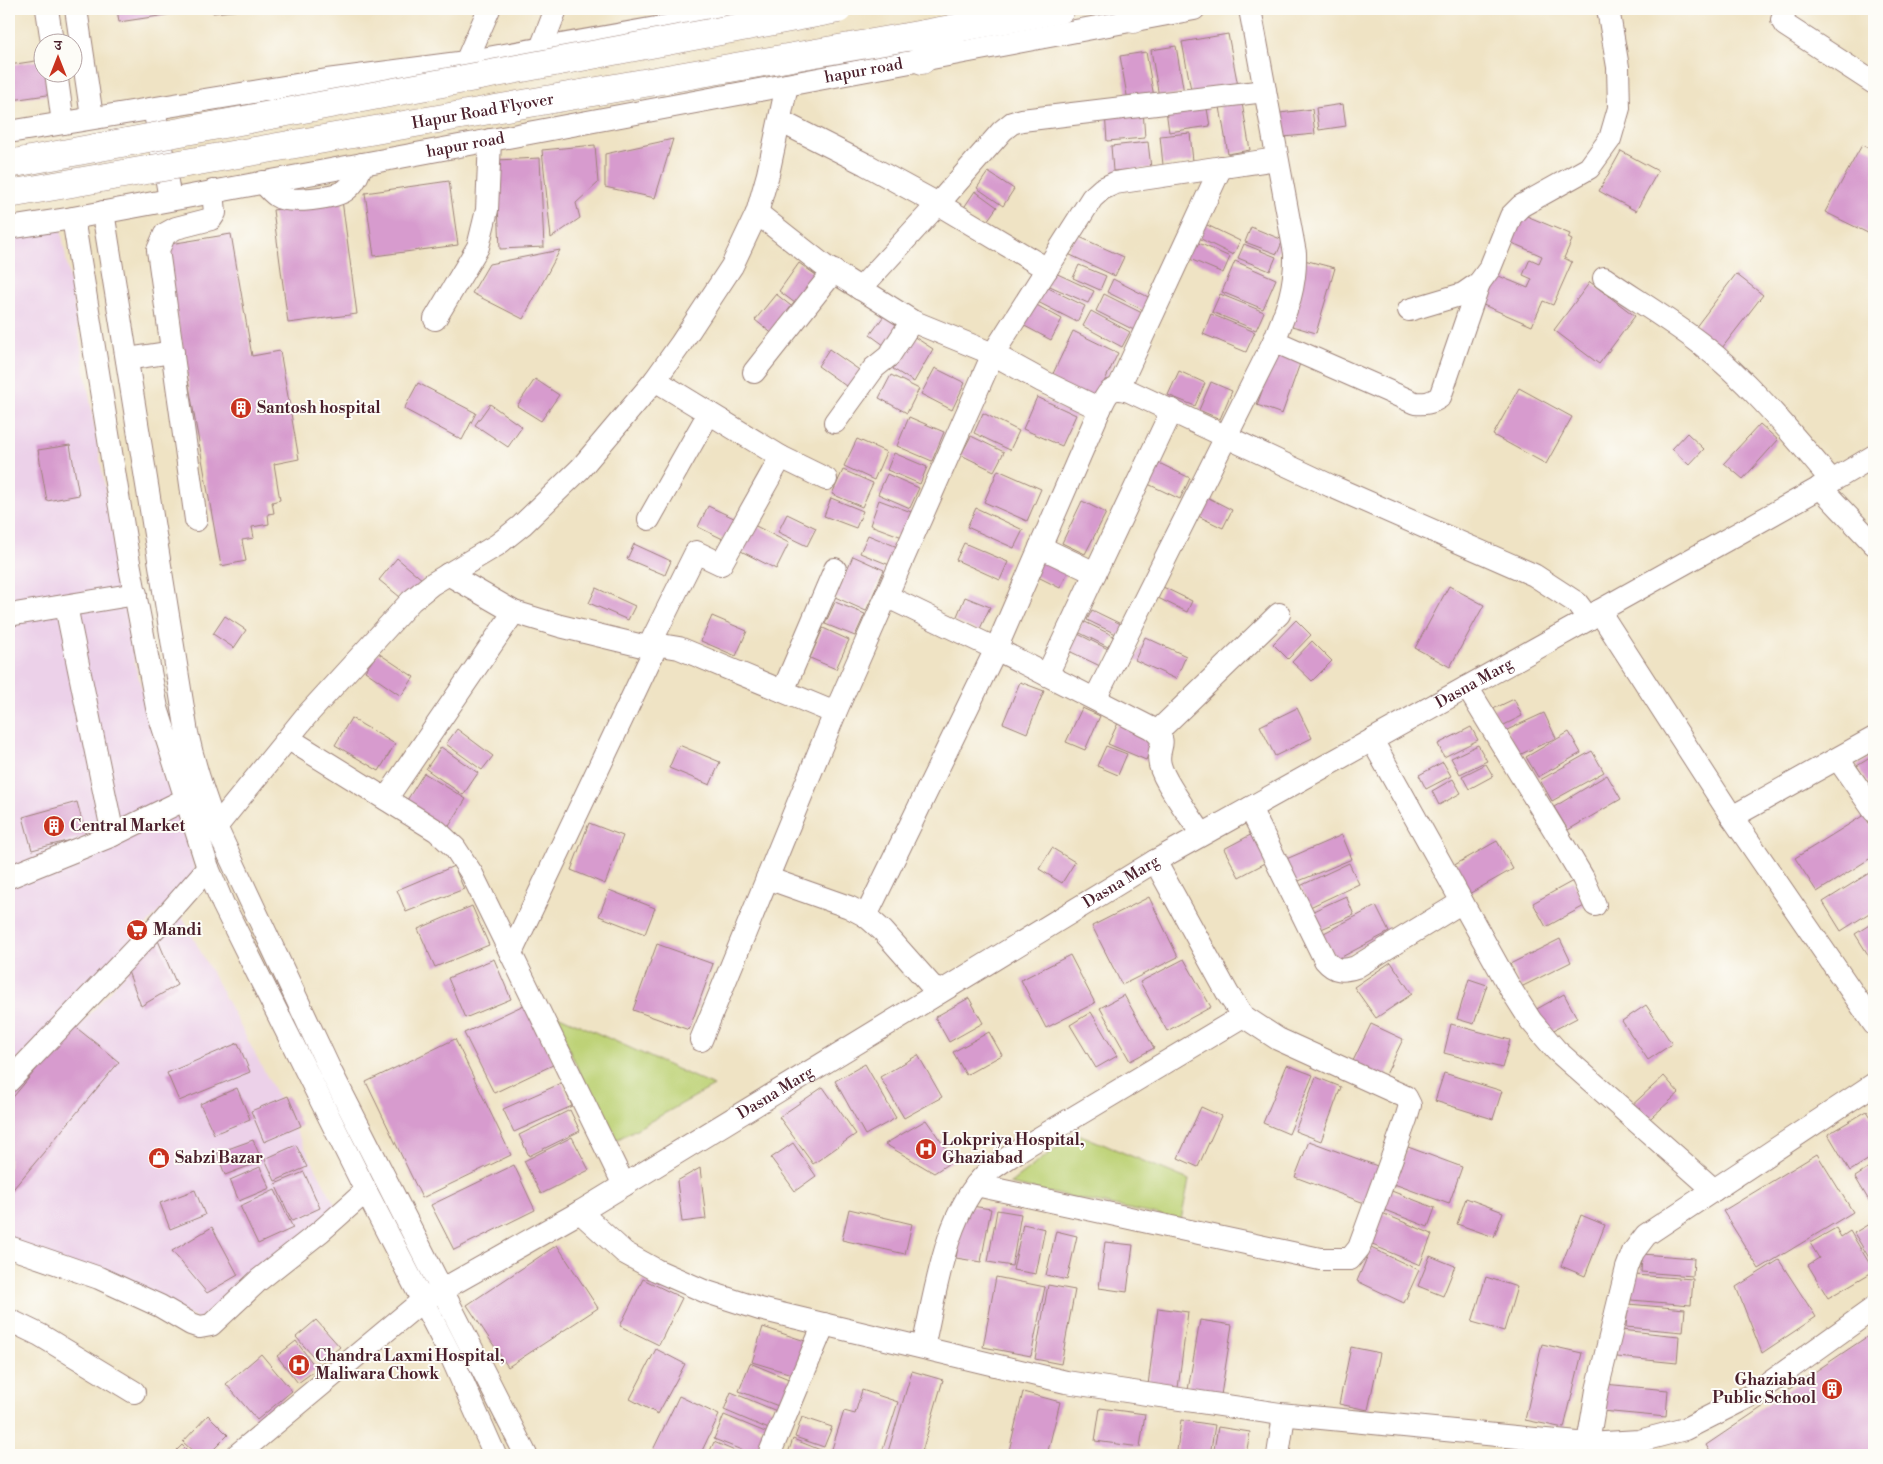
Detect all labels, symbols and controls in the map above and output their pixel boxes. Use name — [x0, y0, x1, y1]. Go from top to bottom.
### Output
north arrow — [32, 32, 82, 82]
text: उ — [53, 37, 62, 55]
street label: hapur road — [823, 54, 904, 88]
street label: Hapur Road Flyover — [410, 89, 556, 133]
street label: hapur road — [425, 128, 506, 162]
building icon: Santosh hospital — [229, 396, 253, 420]
place label: Santosh hospital — [257, 398, 381, 418]
street label: Dasna Marg — [1432, 653, 1517, 713]
building icon: Central Market — [42, 814, 66, 838]
place label: Central Market — [70, 816, 185, 836]
street label: Dasna Marg — [1079, 850, 1164, 913]
supermarket icon: Mandi — [125, 918, 149, 942]
place label: Mandi — [153, 920, 202, 940]
street label: Dasna Marg — [734, 1061, 818, 1124]
place label: Lokpriya Hospital, Ghaziabad — [942, 1130, 1085, 1168]
hospital icon: Lokpriya Hospital, Ghaziabad — [914, 1137, 938, 1161]
shop icon: Sabzi Bazar — [147, 1146, 171, 1170]
place label: Sabzi Bazar — [175, 1148, 263, 1168]
place label: Chandra Laxmi Hospital, Maliwara Chowk — [315, 1346, 505, 1384]
hospital icon: Chandra Laxmi Hospital, Maliwara Chowk — [287, 1353, 311, 1377]
place label: Ghaziabad Public School — [1712, 1370, 1817, 1408]
building icon: Ghaziabad Public School — [1820, 1377, 1844, 1401]

